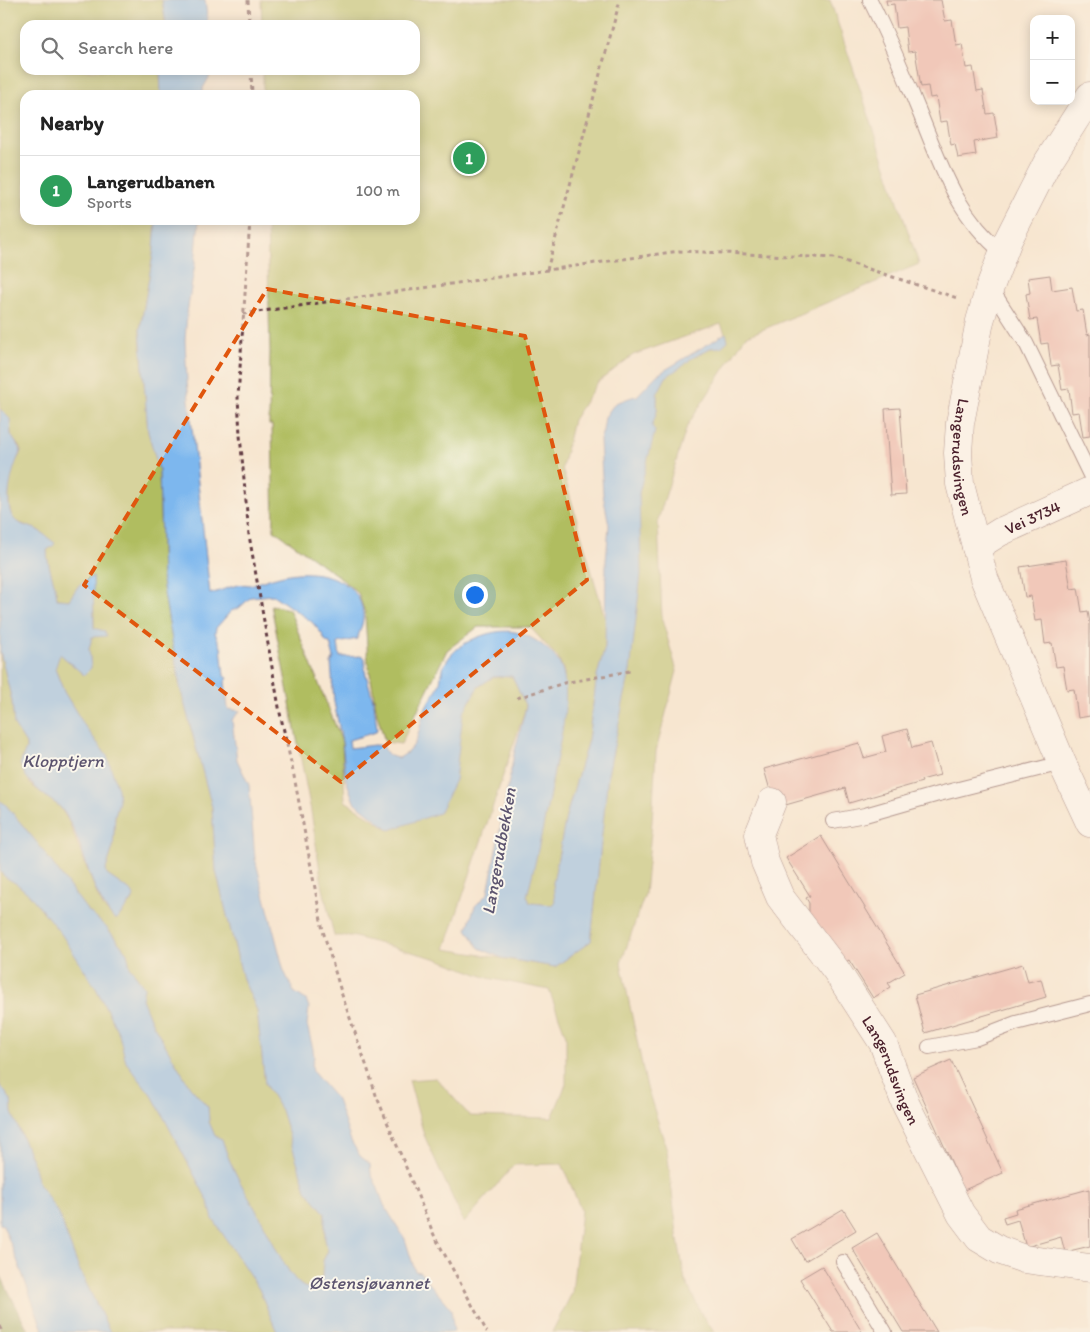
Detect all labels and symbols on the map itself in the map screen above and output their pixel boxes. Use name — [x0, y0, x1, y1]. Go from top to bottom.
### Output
pin: 1 — [453, 139, 485, 177]
street label: Langerudsvingen — [948, 397, 977, 518]
street label: Vei 3734 — [1002, 496, 1064, 538]
your location — [462, 582, 488, 608]
water label: Klopptjern — [22, 750, 104, 772]
water label: Langerudbekken — [477, 786, 521, 916]
street label: Langerudsvingen — [858, 1012, 924, 1128]
water label: Østensjøvannet — [309, 1272, 432, 1294]

